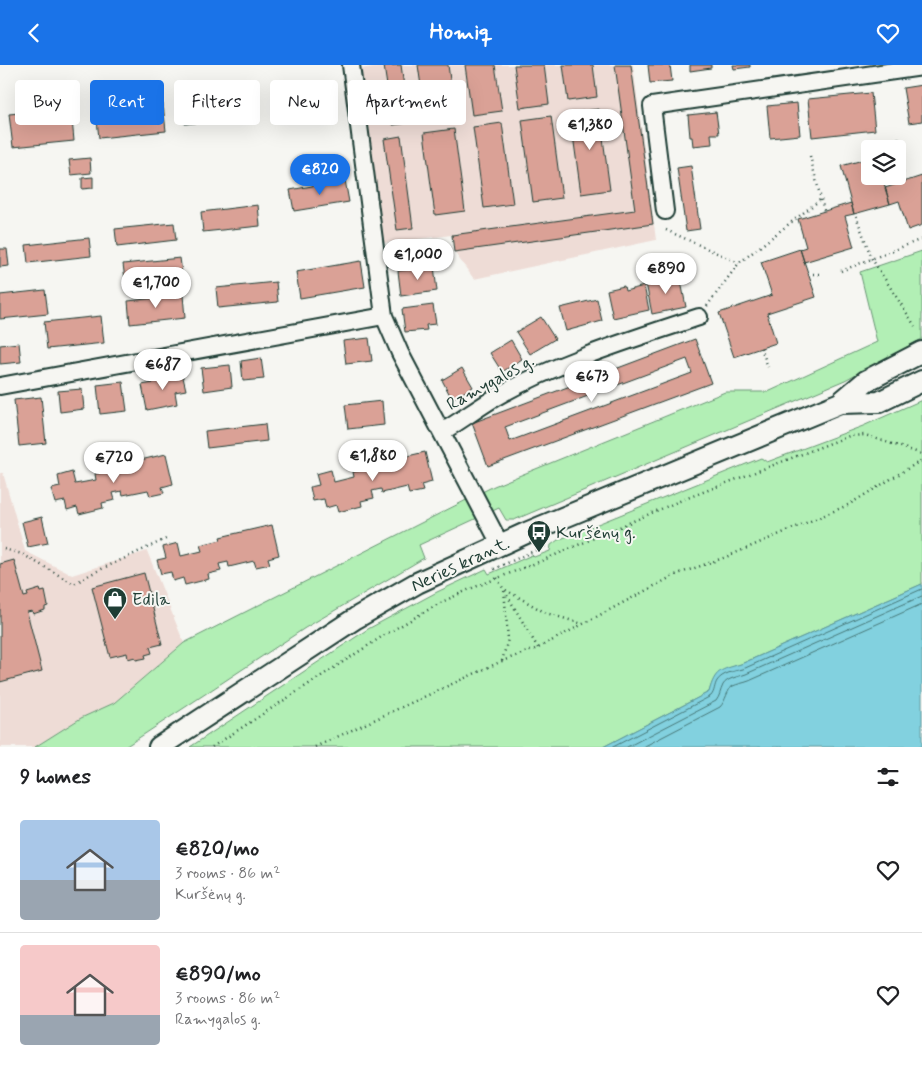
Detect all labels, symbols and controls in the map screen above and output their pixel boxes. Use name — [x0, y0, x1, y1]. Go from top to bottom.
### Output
icon: back — [20, 19, 48, 47]
text: Homiq — [429, 19, 493, 47]
icon: heart — [874, 19, 902, 47]
chip: Buy — [15, 80, 80, 125]
chip: Rent — [90, 80, 164, 125]
chip: Filters — [174, 80, 260, 125]
chip: New — [270, 80, 338, 125]
chip: Apartment — [348, 80, 466, 125]
pin: €1,380 — [549, 109, 631, 151]
text: €1,380 — [567, 114, 613, 135]
map controls — [861, 140, 906, 185]
button: layers — [861, 140, 906, 185]
pin: €820 — [290, 153, 350, 196]
text: €820 — [301, 159, 339, 180]
pin: €1,000 — [377, 239, 459, 281]
text: €1,000 — [394, 244, 442, 265]
pin: €890 — [636, 253, 696, 295]
text: €890 — [647, 258, 685, 279]
pin: €1,700 — [115, 267, 197, 309]
text: €1,700 — [132, 272, 180, 293]
pin: €687 — [133, 349, 193, 391]
street label: Ramygalos g. — [442, 349, 539, 417]
text: €687 — [145, 354, 181, 375]
pin: €673 — [562, 361, 622, 403]
text: €673 — [575, 366, 609, 387]
pin: €1,880 — [332, 439, 414, 482]
pin: €720 — [84, 441, 144, 484]
text: €1,880 — [349, 445, 397, 466]
text: €720 — [95, 447, 133, 468]
bus stop icon: Kuršėnų g. — [526, 519, 552, 553]
place label: Kuršėnų g. — [556, 521, 636, 545]
street label: Neries krant. — [407, 532, 514, 598]
shop icon: Edila — [102, 586, 128, 620]
place label: Edila — [132, 588, 170, 612]
text: 9 homes — [20, 763, 91, 791]
icon: filters — [874, 763, 902, 791]
text: €820/mo — [175, 835, 259, 863]
icon: home — [60, 840, 120, 900]
icon: heart — [874, 856, 902, 884]
text: 3 rooms · 86 m² — [175, 863, 280, 884]
text: Kuršėnų g. — [175, 884, 246, 905]
text: €890/mo — [175, 960, 261, 988]
icon: home — [60, 965, 120, 1025]
icon: heart — [874, 981, 902, 1009]
text: 3 rooms · 86 m² — [175, 988, 280, 1009]
text: Ramygalos g. — [175, 1009, 261, 1030]

